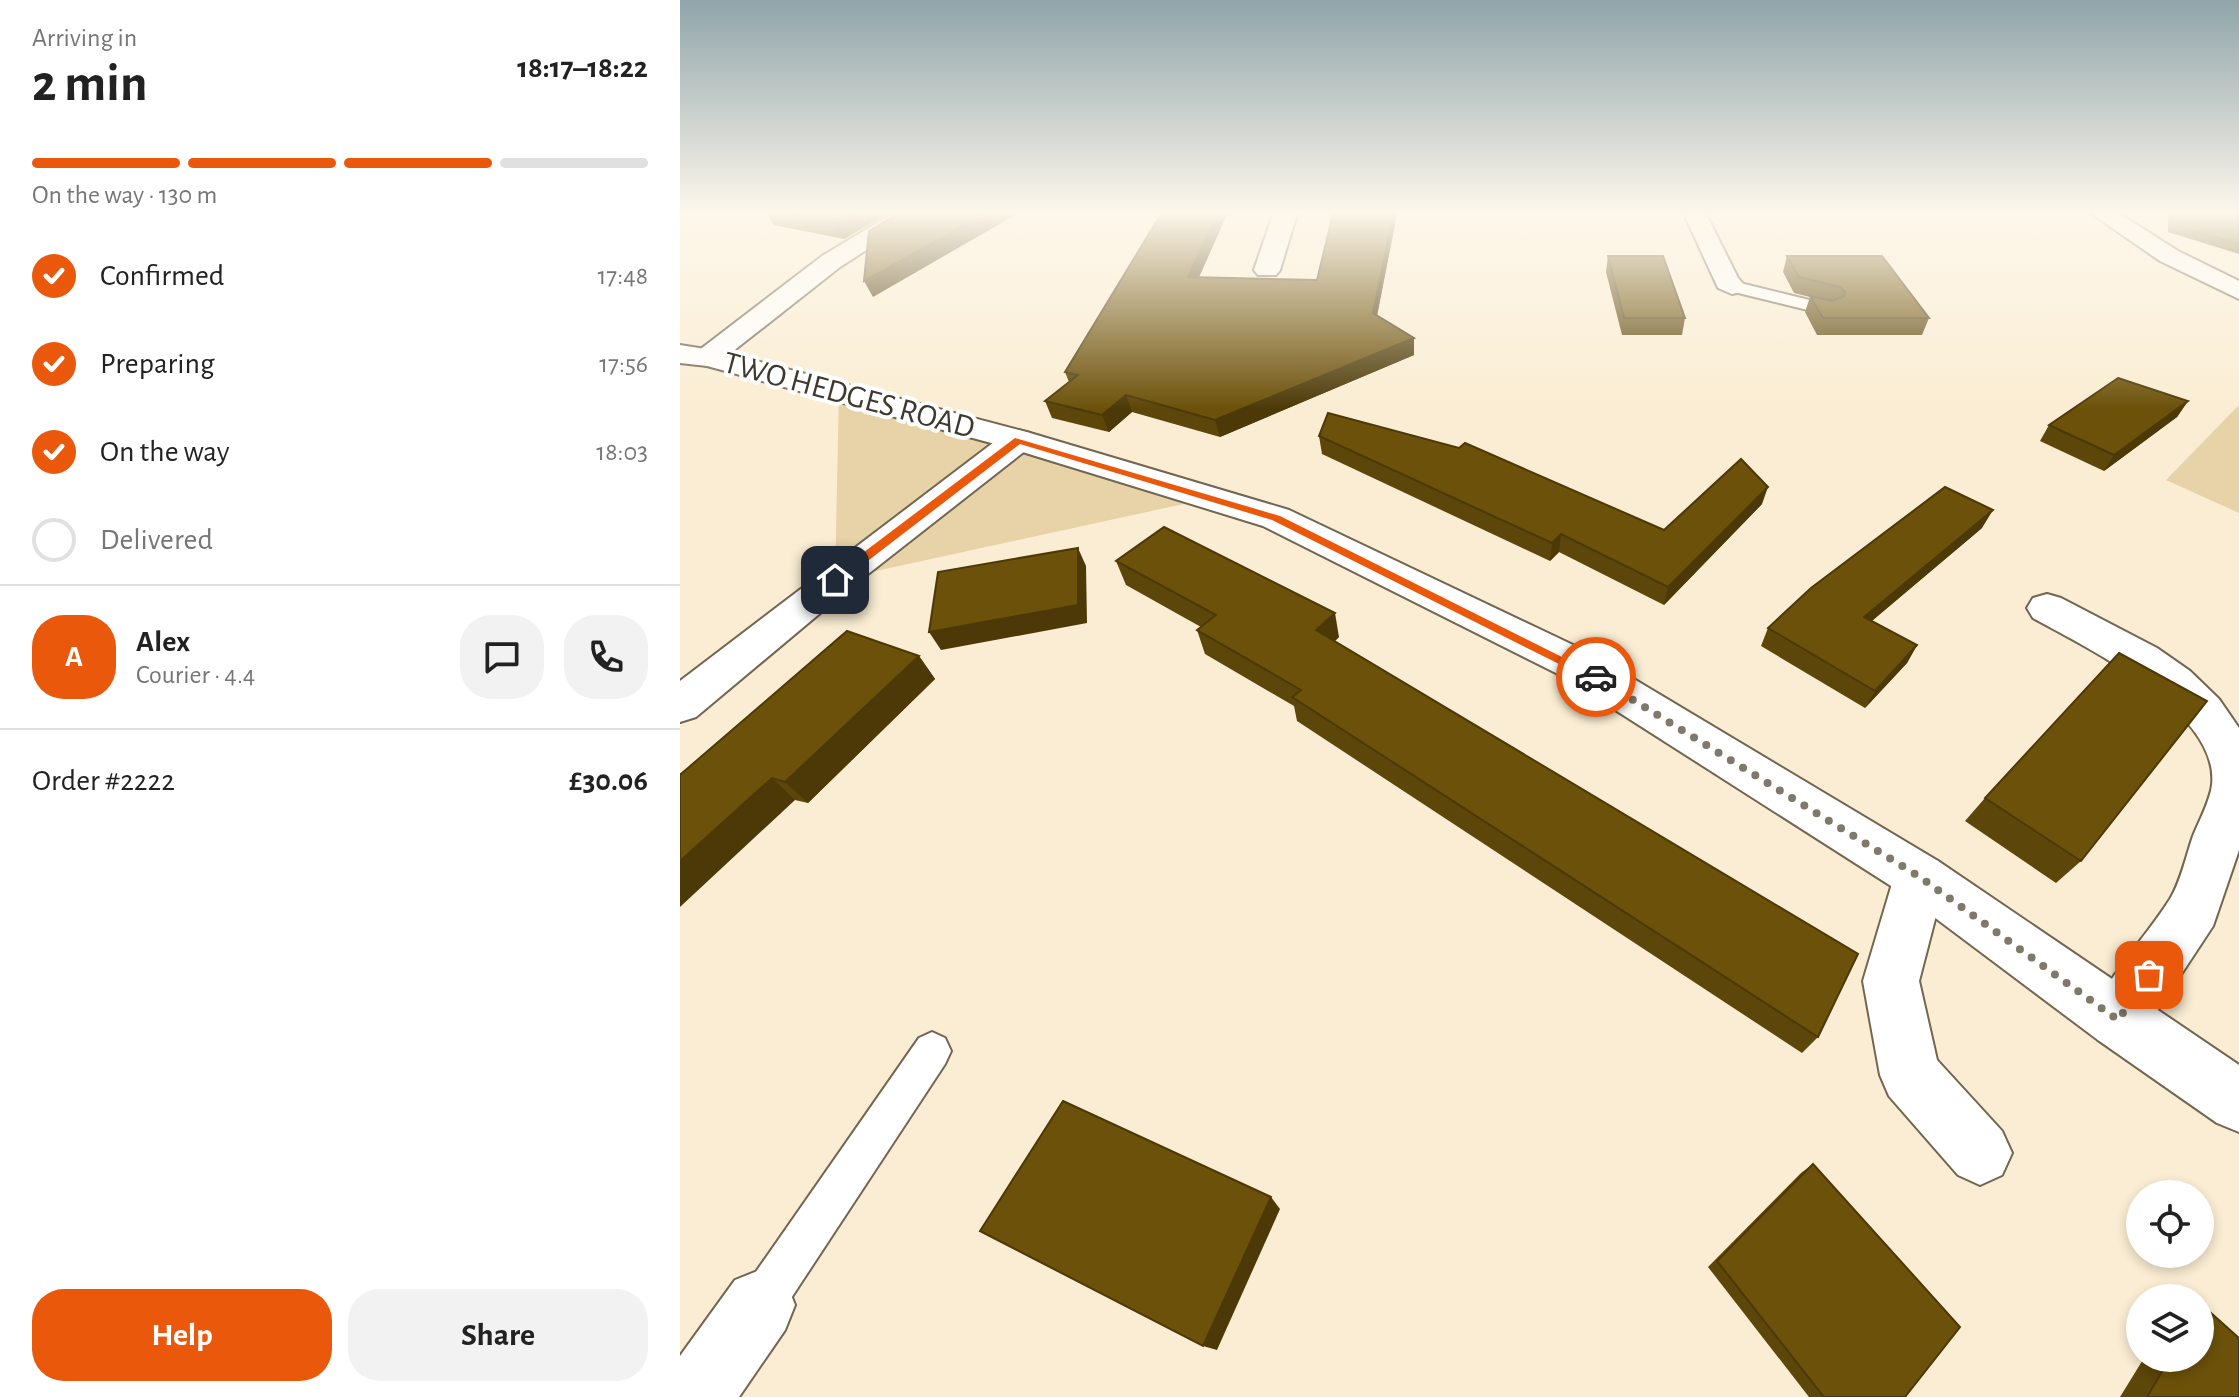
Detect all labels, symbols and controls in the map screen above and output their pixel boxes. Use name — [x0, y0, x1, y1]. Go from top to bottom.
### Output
text: Arriving in — [32, 25, 137, 51]
text: 18:17–18:22 — [517, 53, 648, 83]
text: 2 min — [32, 58, 147, 110]
text: On the way · 130 m — [32, 182, 217, 208]
icon: check — [32, 254, 76, 298]
text: Confirmed — [100, 261, 224, 291]
text: 17:48 — [597, 263, 648, 289]
icon: check — [32, 342, 76, 386]
street label: TWO HEDGES ROAD — [720, 346, 978, 444]
text: Preparing — [100, 349, 215, 379]
text: 17:56 — [599, 351, 648, 377]
icon: check — [32, 430, 76, 474]
text: On the way — [100, 437, 229, 467]
text: 18:03 — [596, 439, 648, 465]
text: Delivered — [100, 525, 213, 555]
pin — [801, 546, 869, 614]
icon: home — [813, 558, 857, 602]
button: chat — [460, 615, 544, 699]
button: phone — [564, 615, 648, 699]
text: Alex — [136, 627, 190, 657]
courier — [1556, 637, 1636, 717]
text: A — [65, 642, 83, 672]
icon: car — [1574, 655, 1618, 699]
text: Courier · 4.4 — [136, 662, 255, 688]
text: Order #2222 — [32, 766, 175, 796]
text: £30.06 — [569, 766, 648, 796]
pin — [2115, 941, 2183, 1009]
icon: bag — [2127, 953, 2171, 997]
map controls — [2126, 1180, 2214, 1372]
button: locate — [2126, 1180, 2214, 1268]
button: layers — [2126, 1284, 2214, 1372]
button: Help — [32, 1289, 332, 1381]
button: Share — [348, 1289, 648, 1381]

